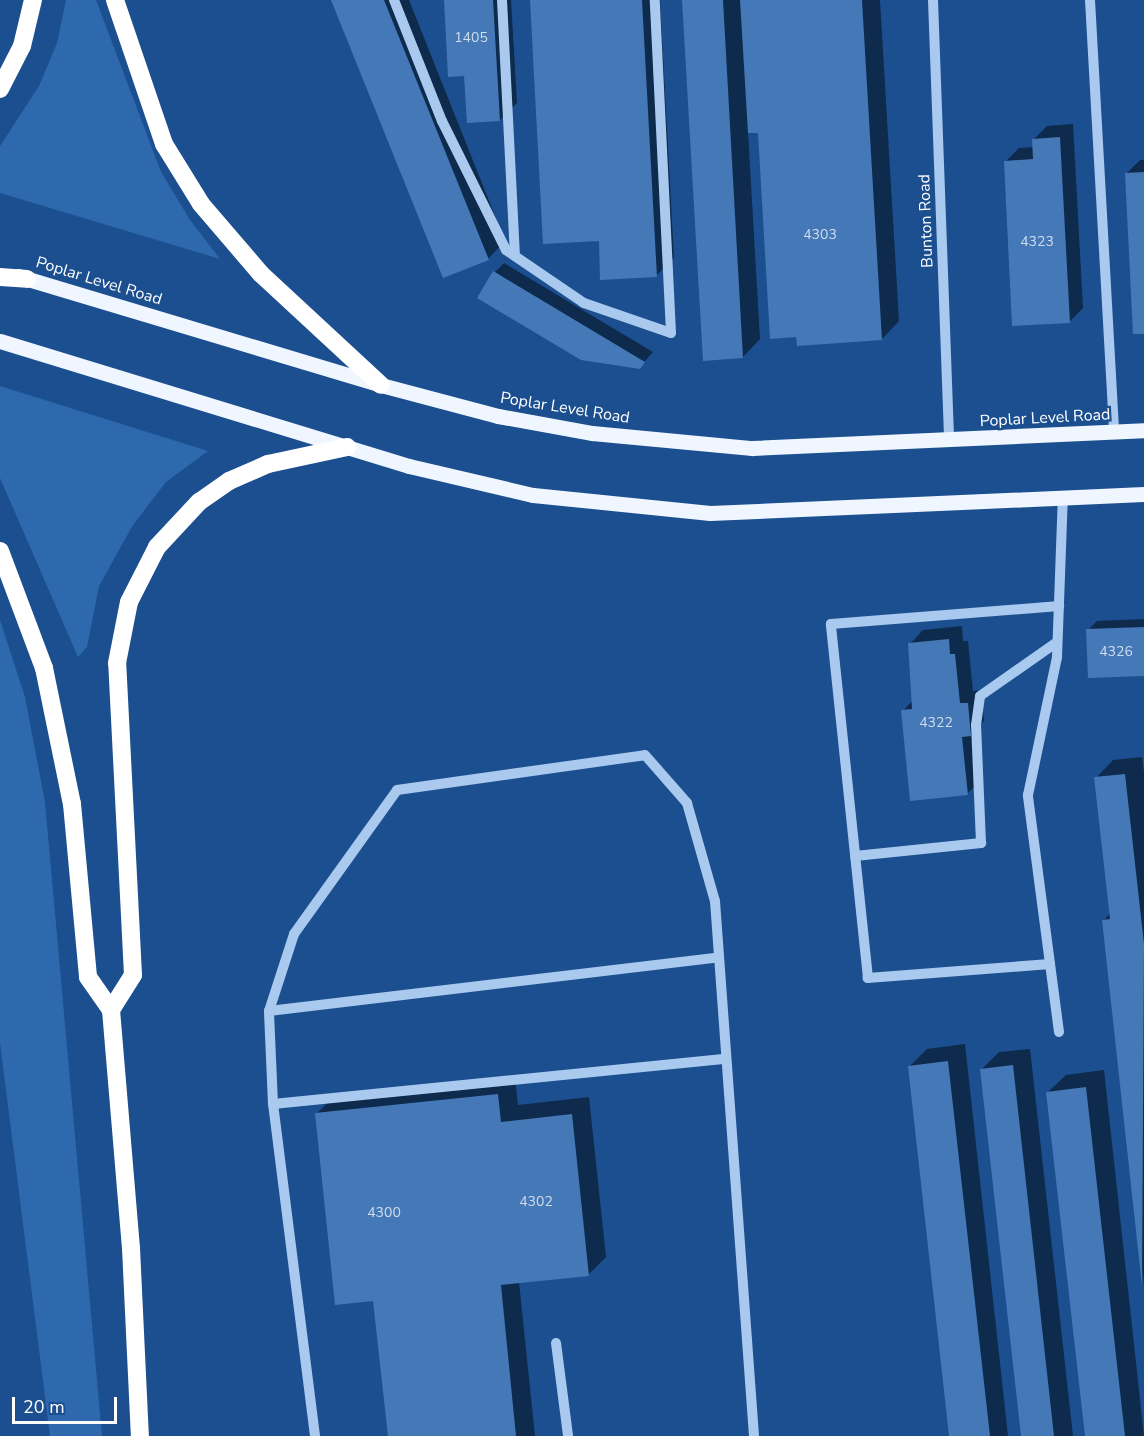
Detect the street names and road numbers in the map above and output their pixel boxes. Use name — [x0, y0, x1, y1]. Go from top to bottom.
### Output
street label: Bunton Road — [915, 174, 937, 268]
street label: Poplar Level Road — [34, 253, 164, 309]
street label: Poplar Level Road — [499, 388, 631, 428]
street label: Poplar Level Road — [979, 405, 1111, 431]

